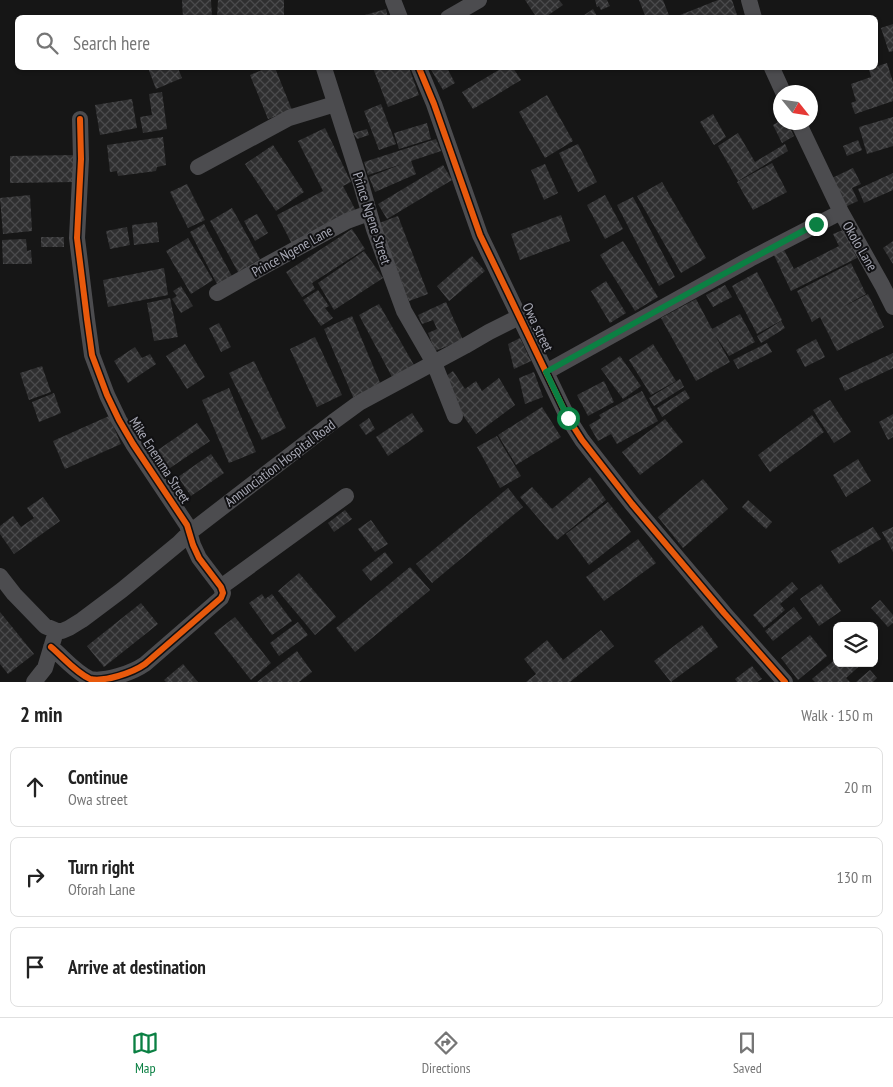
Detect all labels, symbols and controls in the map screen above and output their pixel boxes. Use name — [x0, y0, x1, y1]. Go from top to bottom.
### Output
search box — [15, 15, 878, 70]
icon: search — [33, 29, 61, 57]
text: Search here — [73, 31, 150, 55]
north arrow — [773, 85, 818, 130]
street label: Prince Ngene Street — [349, 170, 395, 266]
route end — [805, 213, 828, 236]
street label: Okolo Lane — [839, 218, 882, 274]
street label: Prince Ngene Lane — [248, 221, 336, 281]
street label: Owa street — [518, 300, 558, 355]
route start — [557, 407, 580, 430]
street label: Mike Enemma Street — [125, 413, 195, 507]
street label: Annunciation Hospital Road — [221, 416, 339, 510]
map controls — [833, 622, 878, 667]
button: layers — [833, 622, 878, 667]
text: 2 min — [20, 701, 62, 728]
text: Walk · 150 m — [801, 705, 873, 725]
text: Continue — [68, 765, 128, 789]
icon: ahead — [21, 773, 49, 801]
text: 20 m — [844, 777, 872, 797]
text: Owa street — [68, 789, 128, 809]
text: Turn right — [68, 855, 134, 879]
icon: right — [21, 863, 49, 891]
text: 130 m — [837, 867, 872, 887]
text: Oforah Lane — [68, 879, 135, 899]
icon: arrive — [21, 953, 49, 981]
text: Arrive at destination — [68, 955, 206, 979]
tab: Map — [131, 1029, 159, 1077]
tab: Directions — [422, 1029, 470, 1077]
tab: Saved — [733, 1029, 762, 1077]

